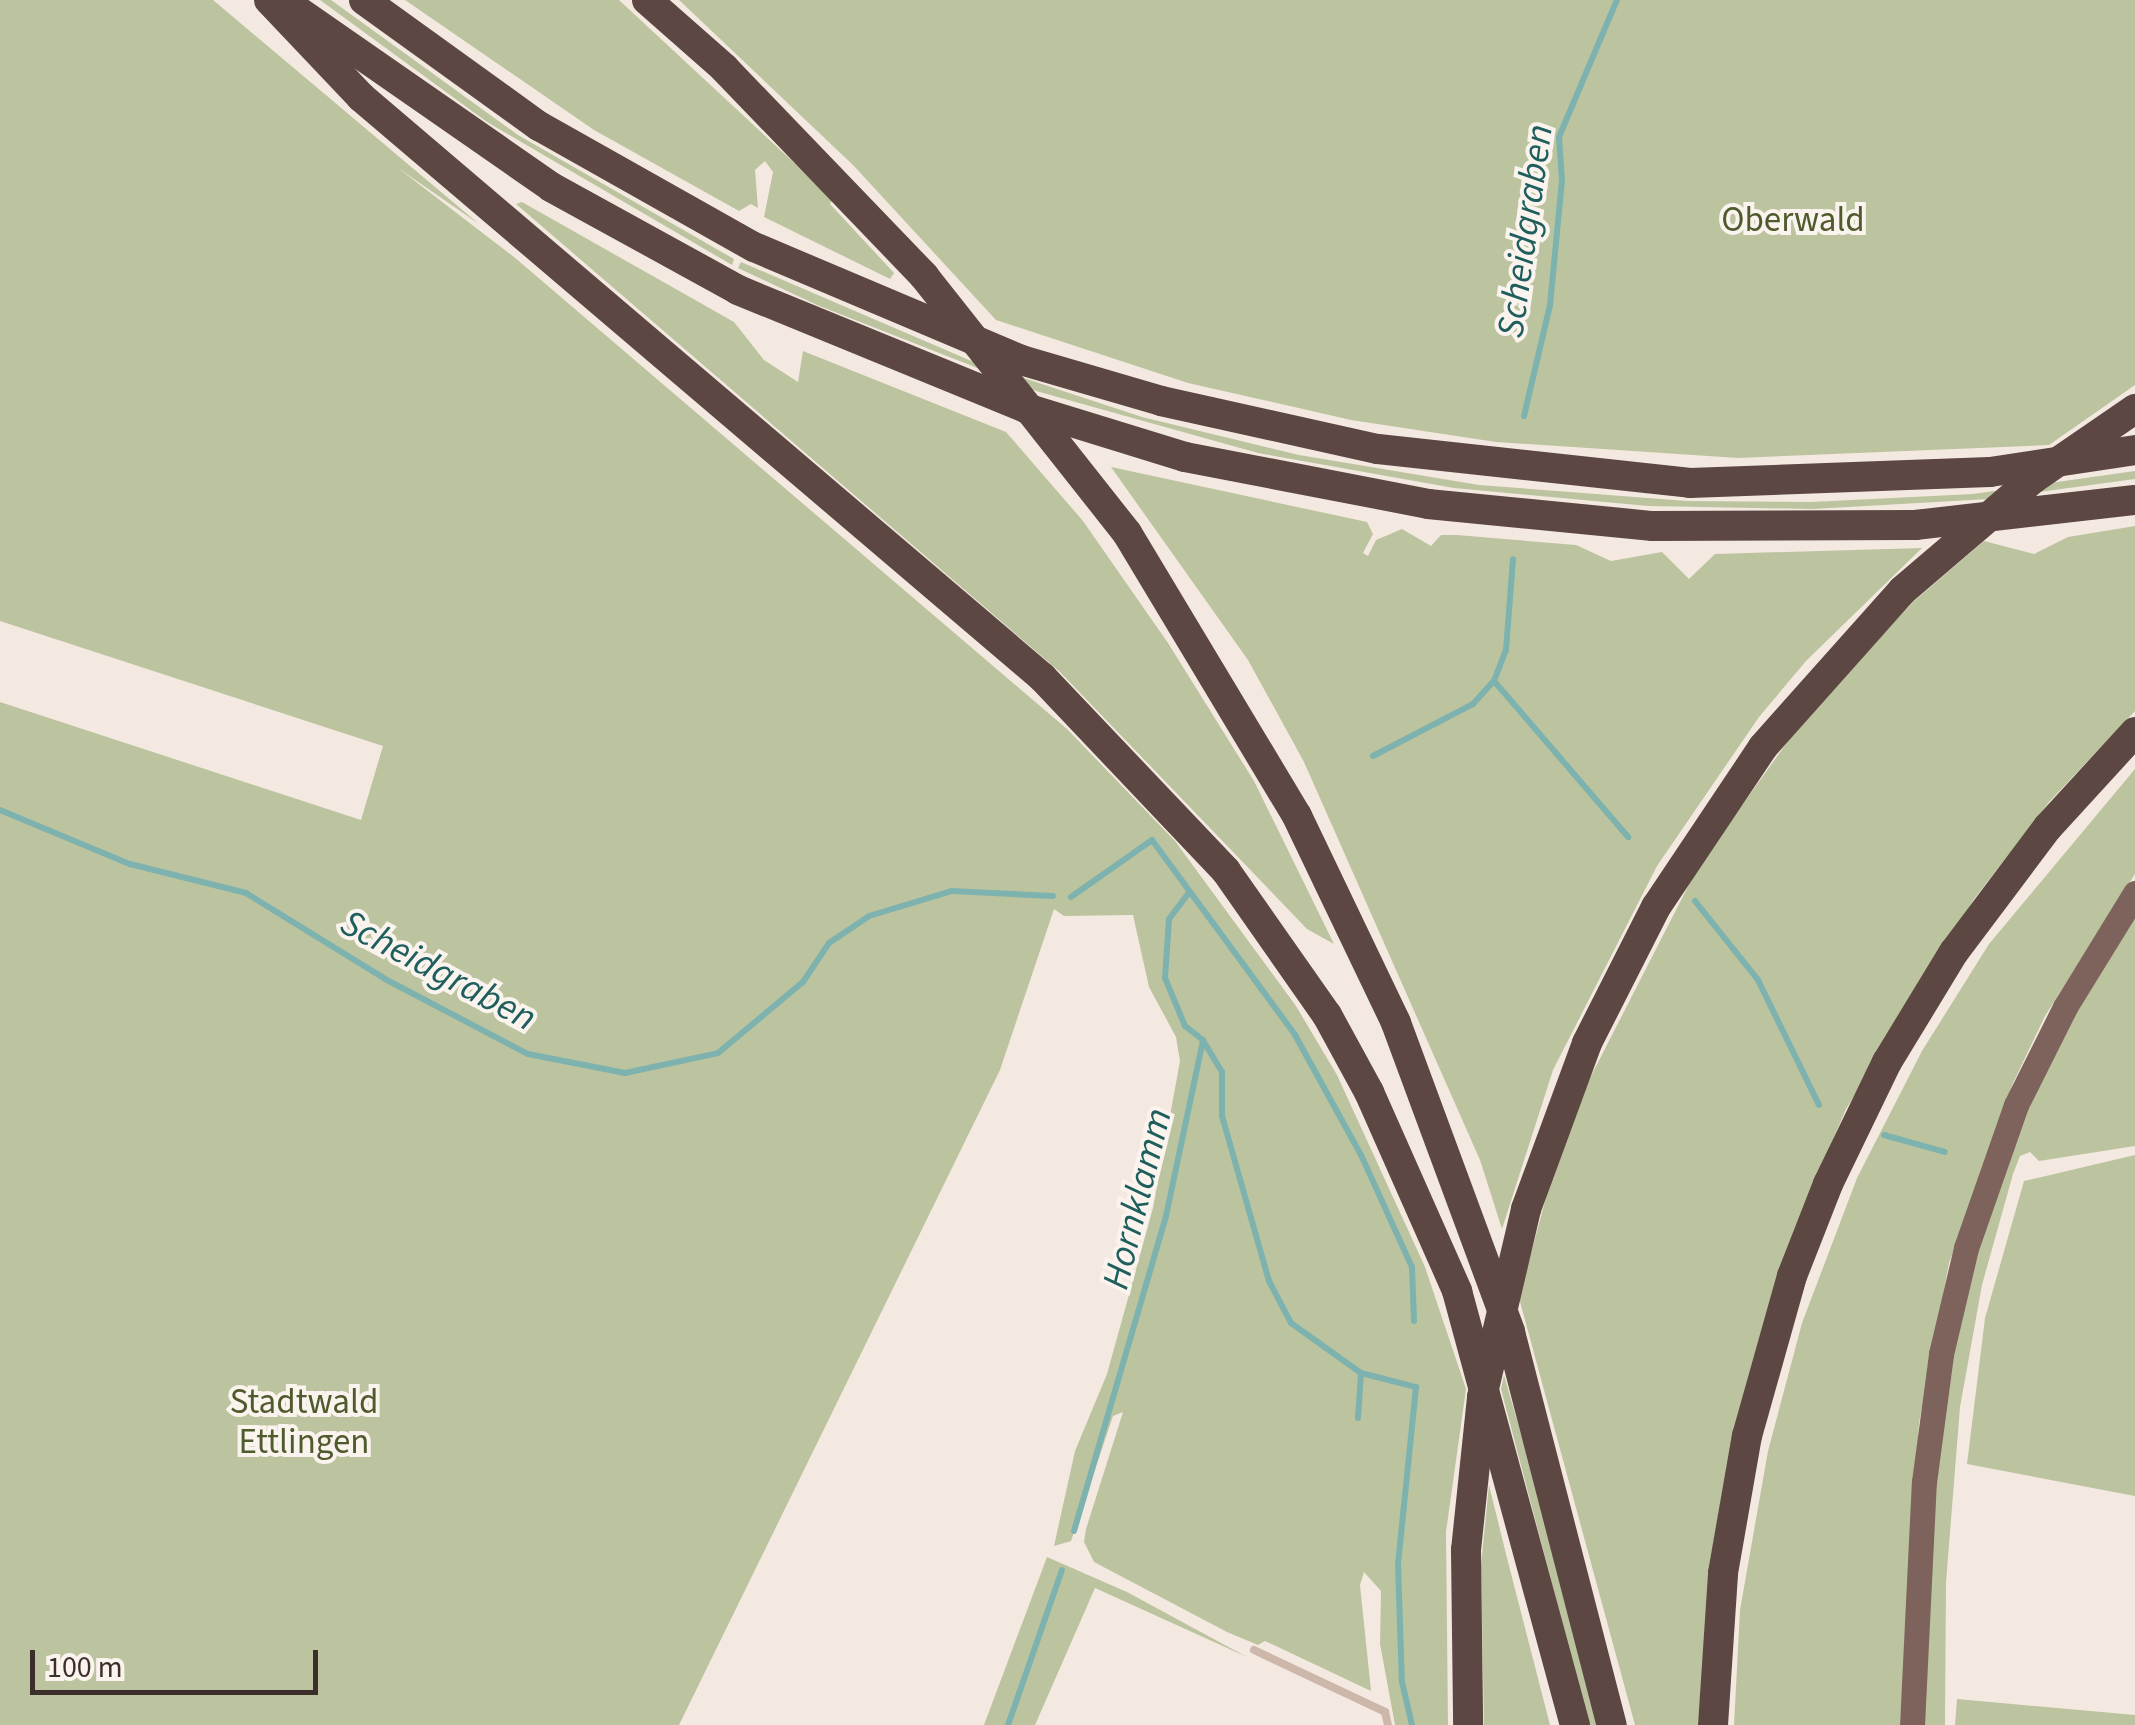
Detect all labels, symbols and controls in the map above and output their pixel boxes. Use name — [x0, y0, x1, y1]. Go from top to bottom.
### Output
water label: Scheidgraben — [1488, 121, 1564, 341]
park label: Oberwald — [1721, 199, 1865, 241]
water label: Scheidgraben — [332, 900, 544, 1042]
water label: Hornklamm — [1094, 1104, 1182, 1294]
park label: Stadtwald Ettlingen — [230, 1381, 378, 1463]
scale bar — [35, 1630, 322, 1692]
text: 100 m — [47, 1646, 123, 1689]

